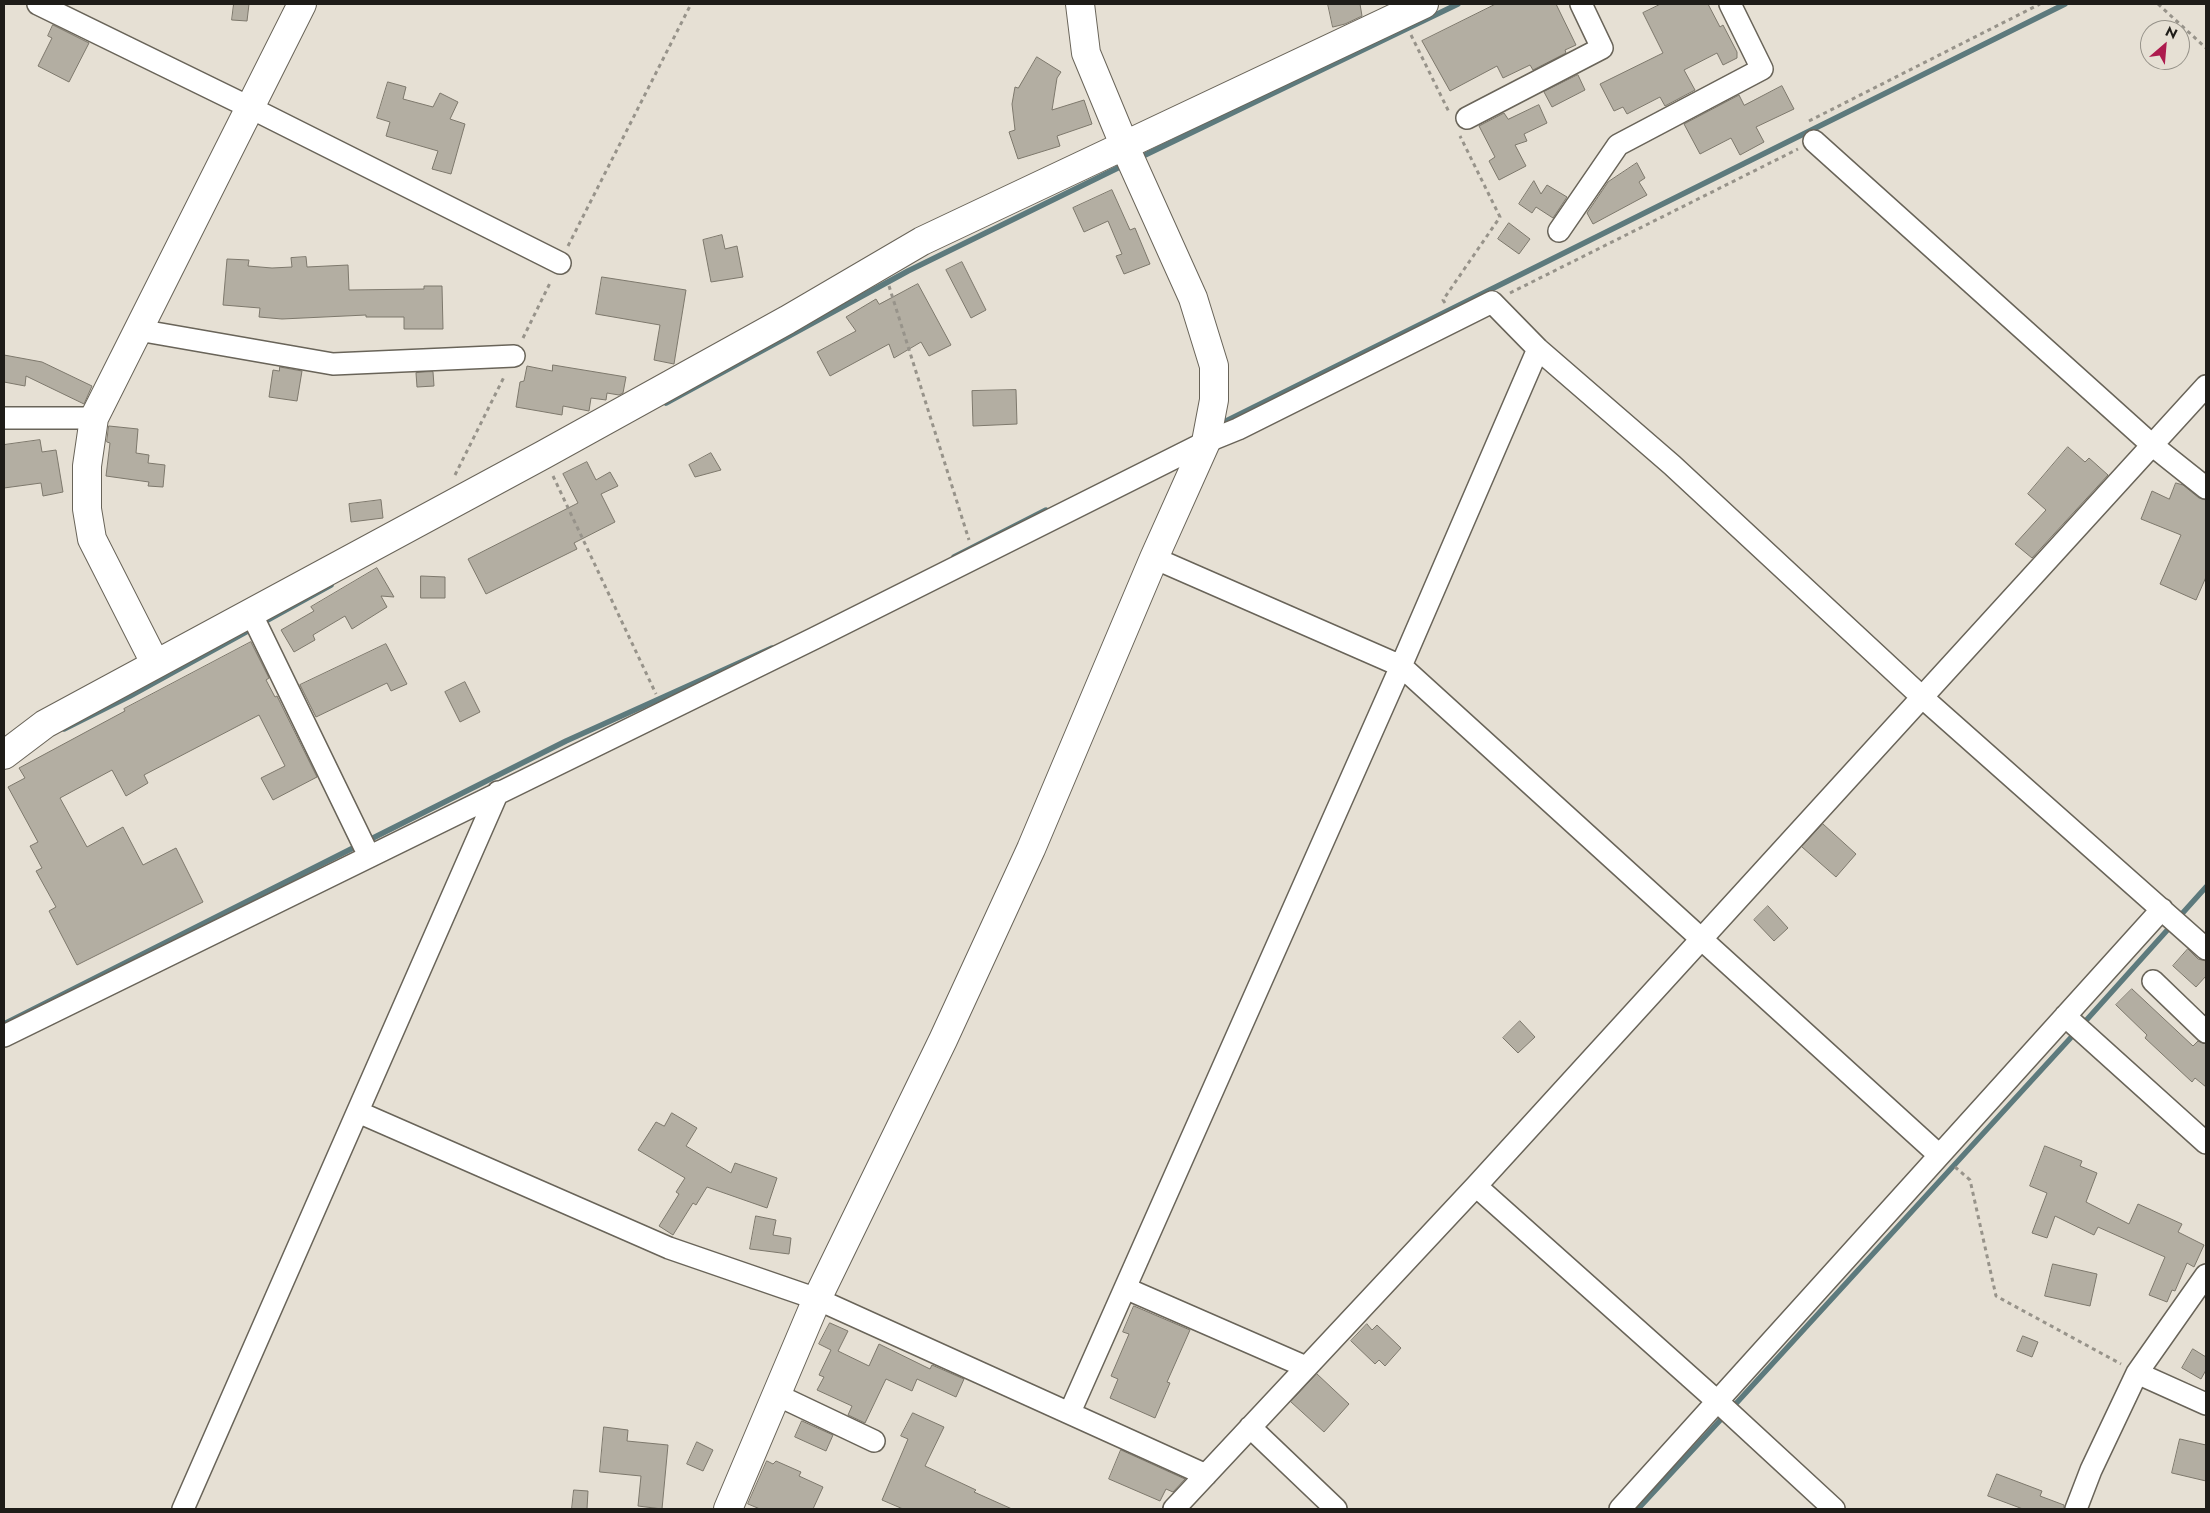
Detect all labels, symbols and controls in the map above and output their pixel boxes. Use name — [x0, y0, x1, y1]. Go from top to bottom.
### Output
north arrow — [2140, 20, 2190, 70]
text: N — [2162, 21, 2181, 44]

